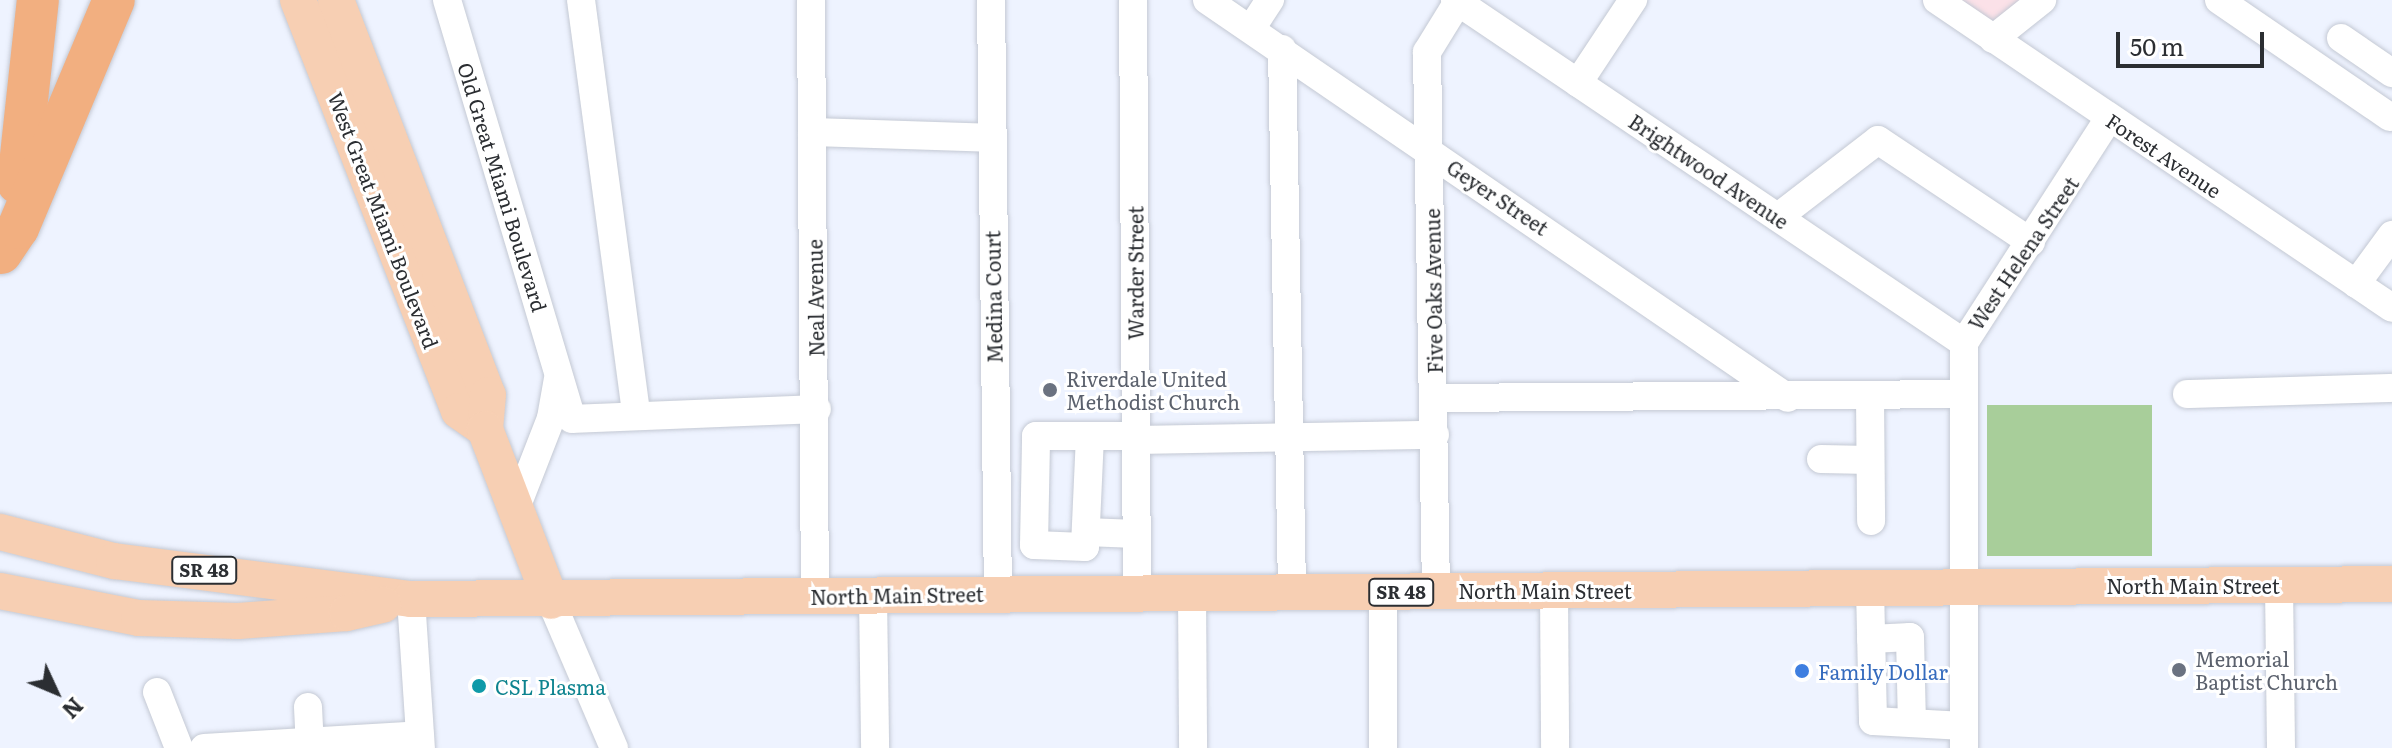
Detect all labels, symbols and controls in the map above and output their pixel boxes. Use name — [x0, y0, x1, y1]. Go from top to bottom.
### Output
scale bar — [2120, 16, 2268, 66]
text: 50 m — [2130, 28, 2184, 63]
street label: Old Great Miami Boulevard — [454, 59, 552, 315]
street label: West Great Miami Boulevard — [324, 88, 444, 352]
street label: Forest Avenue — [2102, 108, 2226, 202]
street label: Brightwood Avenue — [1625, 109, 1793, 233]
street label: Geyer Street — [1443, 154, 1553, 240]
street label: West Helena Street — [1963, 172, 2083, 334]
street label: Warder Street — [1123, 206, 1147, 340]
street label: Five Oaks Avenue — [1420, 208, 1446, 374]
street label: Medina Court — [980, 230, 1006, 364]
street label: Neal Avenue — [802, 239, 828, 357]
place label: Riverdale United Methodist Church — [1066, 366, 1240, 413]
marker: Riverdale United Methodist Church — [1041, 381, 1059, 399]
road number: SR 48 — [170, 556, 238, 584]
street label: North Main Street — [2106, 573, 2280, 597]
road number: SR 48 — [1367, 578, 1435, 606]
street label: North Main Street — [1458, 578, 1632, 602]
street label: North Main Street — [810, 581, 984, 609]
place label: Memorial Baptist Church — [2195, 646, 2338, 693]
north arrow — [16, 652, 96, 732]
place label: Family Dollar — [1818, 659, 1948, 683]
marker: Memorial Baptist Church — [2170, 661, 2188, 679]
marker: Family Dollar — [1793, 662, 1811, 680]
place label: CSL Plasma — [495, 674, 606, 698]
marker: CSL Plasma — [470, 677, 488, 695]
text: N — [55, 691, 92, 727]

